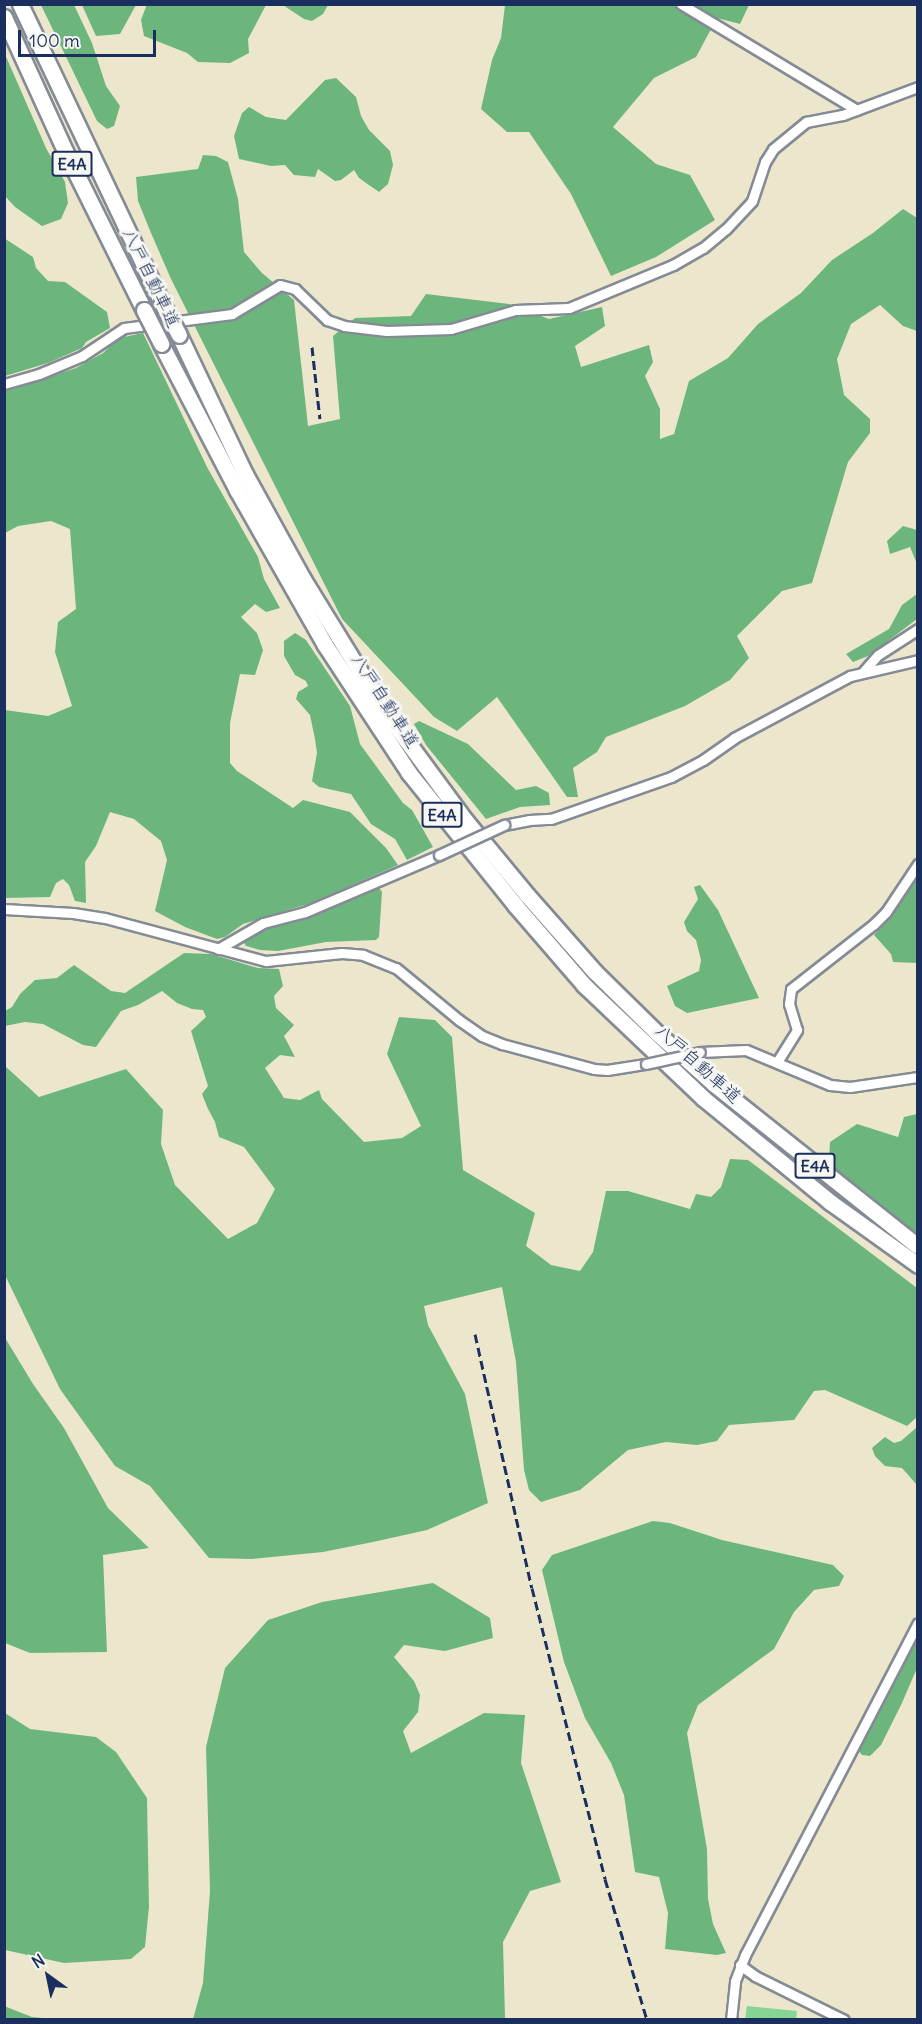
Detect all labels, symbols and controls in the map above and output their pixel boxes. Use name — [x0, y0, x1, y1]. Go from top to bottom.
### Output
scale bar — [21, 18, 159, 56]
text: 100 m — [29, 29, 80, 52]
road number: E4A — [51, 151, 93, 177]
street label: 八戸自動車道 — [118, 225, 184, 331]
street label: 八戸自動車道 — [347, 650, 423, 752]
road number: E4A — [421, 802, 463, 828]
street label: 八戸自動車道 — [651, 1020, 745, 1108]
road number: E4A — [794, 1153, 836, 1179]
north arrow — [18, 1946, 78, 2006]
text: N — [28, 1950, 48, 1972]

